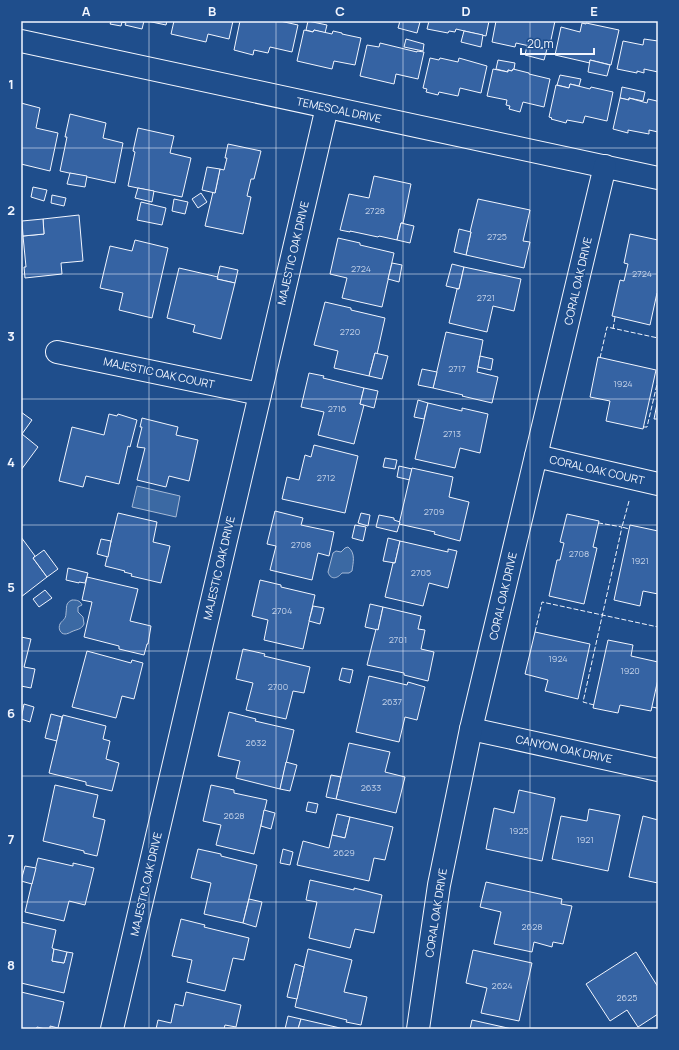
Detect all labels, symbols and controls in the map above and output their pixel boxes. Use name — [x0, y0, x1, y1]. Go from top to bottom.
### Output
text: A — [82, 2, 91, 20]
text: B — [208, 2, 216, 20]
text: C — [335, 2, 345, 20]
text: D — [461, 2, 471, 20]
text: E — [590, 2, 598, 20]
scale bar — [521, 30, 594, 56]
text: 20 m — [527, 35, 554, 52]
text: 1 — [8, 75, 14, 93]
street label: TEMESCAL DRIVE — [295, 93, 383, 126]
street label: MAJESTIC OAK DRIVE — [273, 199, 312, 306]
text: 2 — [7, 201, 15, 219]
house number: 2728 — [365, 204, 385, 217]
house number: 2725 — [487, 230, 507, 243]
street label: CORAL OAK DRIVE — [560, 235, 595, 326]
house number: 2724 — [351, 262, 371, 275]
house number: 2724 — [632, 267, 652, 280]
house number: 2721 — [477, 291, 495, 304]
house number: 2720 — [340, 325, 360, 338]
text: 3 — [7, 327, 15, 345]
street label: MAJESTIC OAK COURT — [102, 353, 217, 392]
house number: 2717 — [448, 362, 466, 375]
house number: 1924 — [613, 377, 633, 390]
house number: 2716 — [328, 402, 347, 415]
house number: 2713 — [443, 427, 461, 440]
street label: CORAL OAK COURT — [548, 451, 647, 488]
text: 4 — [7, 453, 15, 471]
house number: 2712 — [317, 471, 335, 484]
house number: 2709 — [424, 505, 444, 518]
street label: MAJESTIC OAK DRIVE — [199, 514, 238, 621]
house number: 2708 — [291, 538, 311, 551]
house number: 2708 — [569, 547, 589, 560]
street label: CORAL OAK DRIVE — [485, 550, 520, 641]
house number: 1921 — [631, 554, 649, 567]
house number: 2705 — [411, 566, 431, 579]
text: 5 — [7, 578, 15, 596]
house number: 2704 — [272, 604, 292, 617]
house number: 2701 — [389, 633, 407, 646]
house number: 1924 — [548, 652, 568, 665]
house number: 1920 — [620, 664, 640, 677]
house number: 2700 — [268, 680, 288, 693]
house number: 2637 — [382, 695, 403, 708]
text: 6 — [7, 704, 15, 722]
street label: CANYON OAK DRIVE — [514, 731, 614, 766]
house number: 2632 — [246, 736, 266, 749]
house number: 2633 — [361, 781, 381, 794]
house number: 2628 — [223, 809, 245, 822]
house number: 1925 — [509, 824, 529, 837]
text: 7 — [8, 830, 15, 848]
street label: MAJESTIC OAK DRIVE — [126, 830, 165, 937]
house number: 1921 — [576, 833, 594, 846]
house number: 2629 — [333, 846, 355, 859]
street label: CORAL OAK DRIVE — [421, 867, 450, 959]
house number: 2628 — [521, 920, 543, 933]
text: 8 — [7, 956, 15, 974]
house number: 2624 — [492, 979, 512, 992]
house number: 2625 — [616, 991, 638, 1004]

